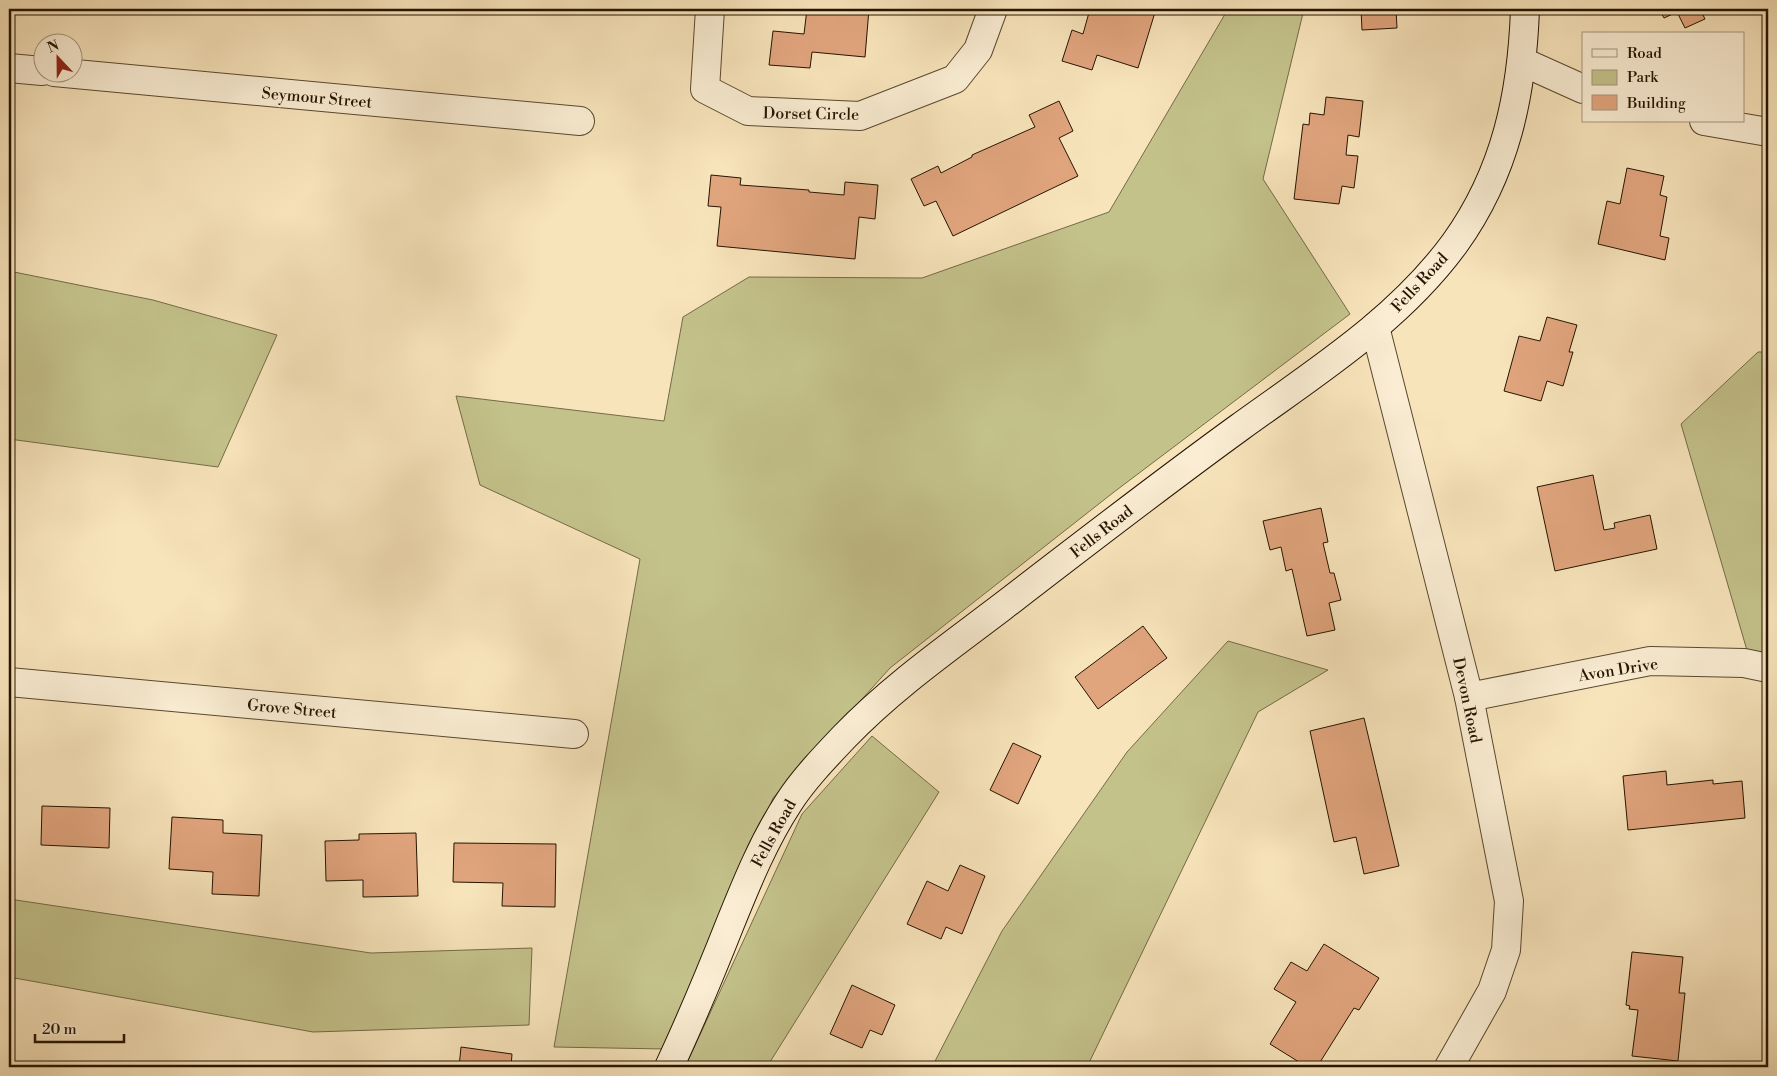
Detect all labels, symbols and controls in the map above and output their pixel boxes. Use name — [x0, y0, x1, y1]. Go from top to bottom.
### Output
north arrow — [32, 32, 82, 82]
legend — [1582, 32, 1744, 122]
text: N — [45, 36, 62, 57]
text: Road — [1627, 44, 1662, 63]
text: Park — [1627, 68, 1659, 87]
street label: Seymour Street — [261, 83, 373, 113]
text: Building — [1626, 94, 1686, 113]
street label: Dorset Circle — [763, 103, 859, 125]
street label: Fells Road — [1387, 249, 1452, 317]
street label: Fells Road — [1066, 501, 1137, 563]
street label: Avon Drive — [1576, 654, 1659, 686]
street label: Devon Road — [1448, 656, 1486, 745]
street label: Grove Street — [246, 695, 338, 723]
street label: Fells Road — [747, 796, 801, 871]
scale bar — [35, 1011, 124, 1043]
text: 20 m — [42, 1020, 77, 1039]

